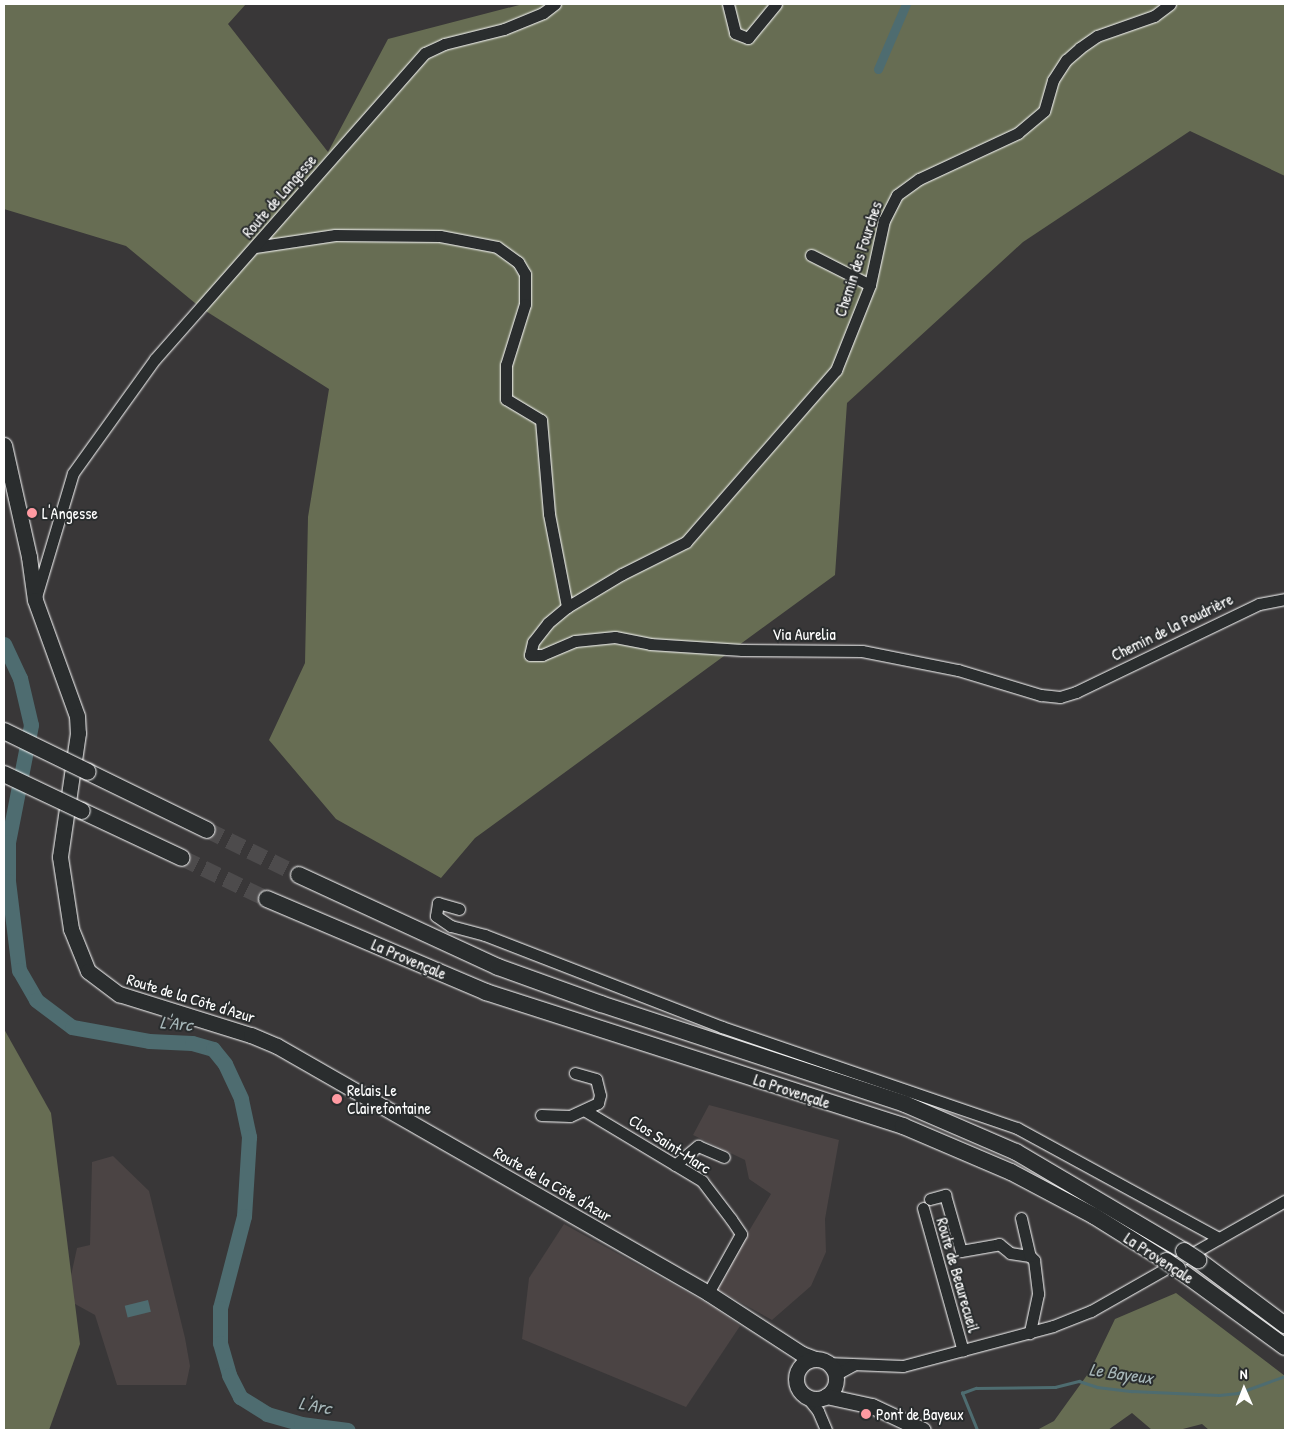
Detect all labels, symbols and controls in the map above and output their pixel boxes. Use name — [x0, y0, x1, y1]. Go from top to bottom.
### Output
street label: Route de Langesse — [238, 151, 320, 241]
street label: Chemin des Fourches — [830, 199, 886, 319]
place label: L'Angesse — [42, 503, 98, 523]
marker: L'Angesse — [26, 507, 38, 519]
street label: Chemin de la Poudrière — [1108, 589, 1236, 665]
street label: Via Aurelia — [772, 624, 836, 644]
street label: La Provençale — [369, 935, 449, 983]
street label: Route de la Côte d'Azur — [125, 969, 257, 1027]
water label: L'Arc — [159, 1012, 193, 1036]
street label: La Provençale — [751, 1070, 833, 1112]
place label: Relais Le Clairefontaine — [347, 1080, 431, 1118]
marker: Relais Le Clairefontaine — [331, 1093, 343, 1105]
street label: Clos Saint-Marc — [625, 1110, 715, 1178]
street label: Route de la Côte d'Azur — [491, 1142, 615, 1226]
street label: Route de Beaurecueil — [932, 1215, 984, 1335]
street label: La Provençale — [1121, 1228, 1197, 1288]
water label: Le Bayeux — [1088, 1359, 1154, 1389]
north arrow — [1219, 1364, 1269, 1414]
text: N — [1240, 1364, 1248, 1383]
water label: L'Arc — [297, 1393, 333, 1419]
place label: Pont de Bayeux — [876, 1404, 964, 1424]
marker: Pont de Bayeux — [860, 1408, 872, 1420]

